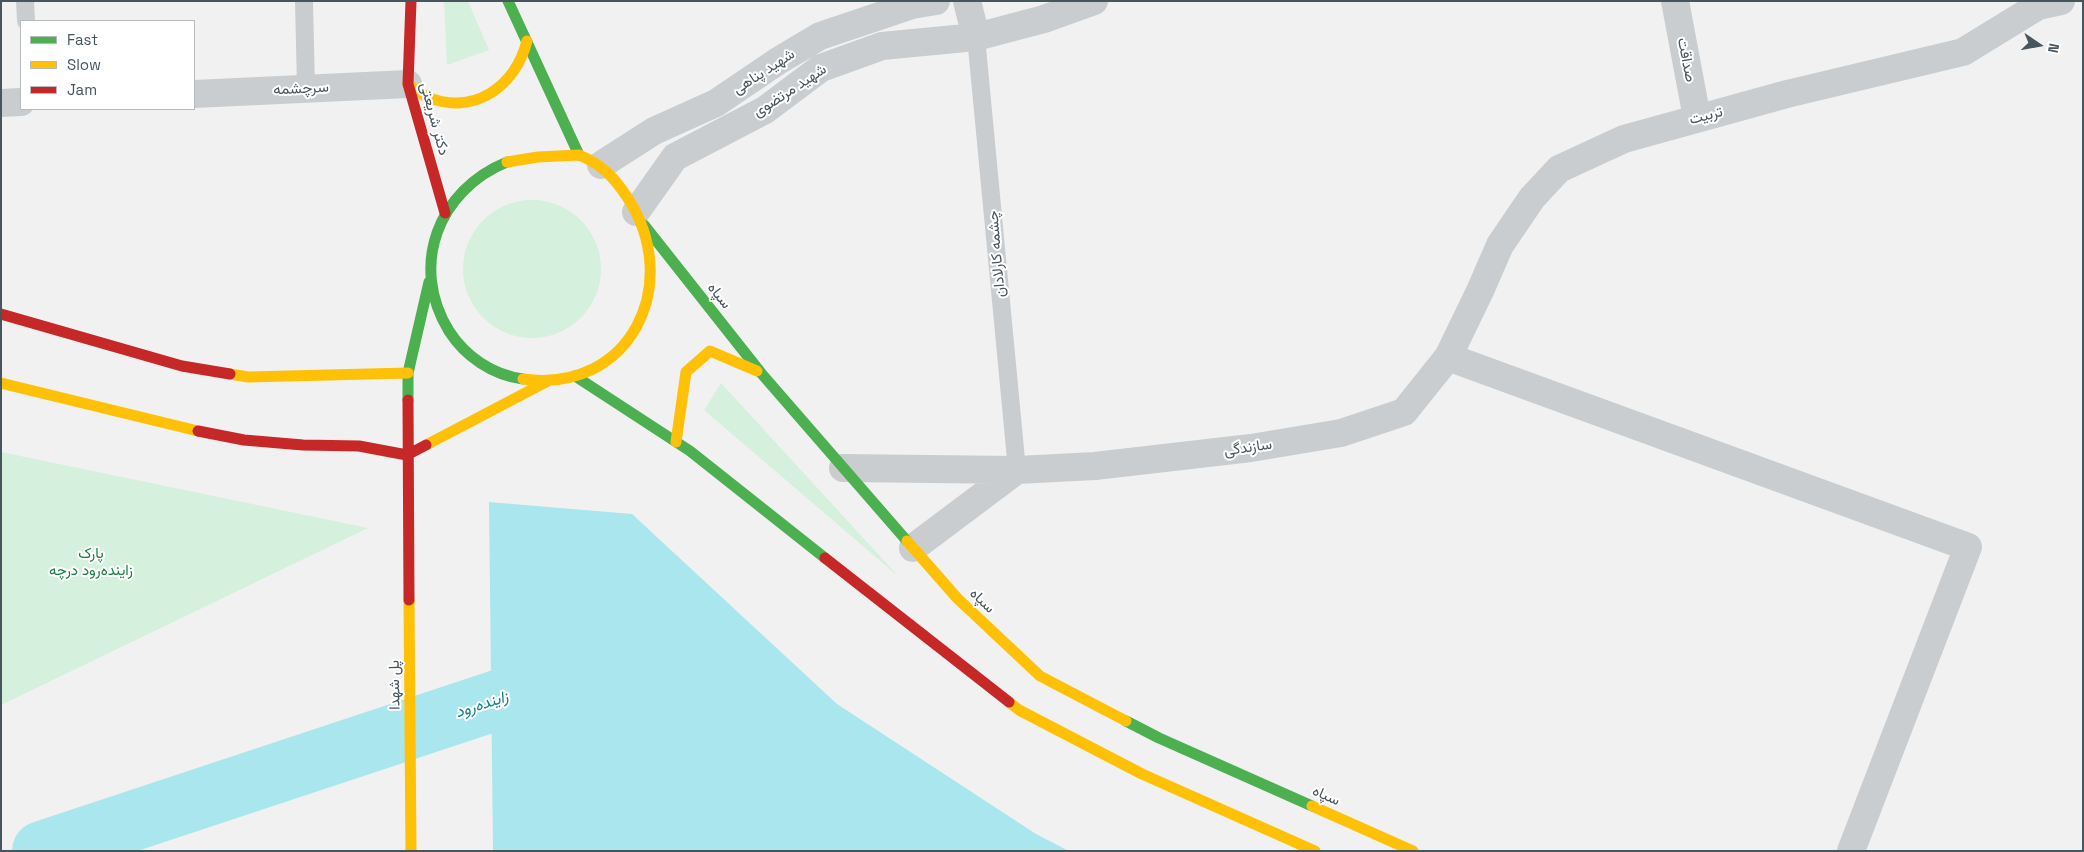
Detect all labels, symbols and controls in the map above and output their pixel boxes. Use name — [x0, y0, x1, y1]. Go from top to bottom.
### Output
legend — [20, 20, 195, 110]
north arrow — [2014, 20, 2064, 70]
text: Fast — [67, 30, 98, 49]
street label: صداقت — [1673, 36, 1699, 84]
text: N — [2044, 42, 2063, 55]
street label: شهید پناهی — [730, 45, 798, 99]
text: Slow — [67, 55, 101, 74]
street label: شهيد مرتضوی — [750, 61, 830, 121]
street label: سرچشمه — [273, 79, 329, 99]
text: Jam — [67, 80, 97, 99]
street label: دکتر شریعتی — [416, 81, 452, 157]
street label: تربیت — [1687, 103, 1725, 129]
street label: چشمه کارلادان — [984, 210, 1010, 298]
street label: سپاه — [703, 279, 735, 313]
street label: سازندگی — [1223, 436, 1273, 460]
park label: پارک زاینده‌رود درچه — [49, 545, 133, 580]
street label: سپاه — [966, 585, 998, 617]
street label: پل شهدا — [386, 660, 404, 710]
water label: زاینده‌رود — [453, 687, 511, 723]
street label: سپاه — [1309, 782, 1343, 810]

